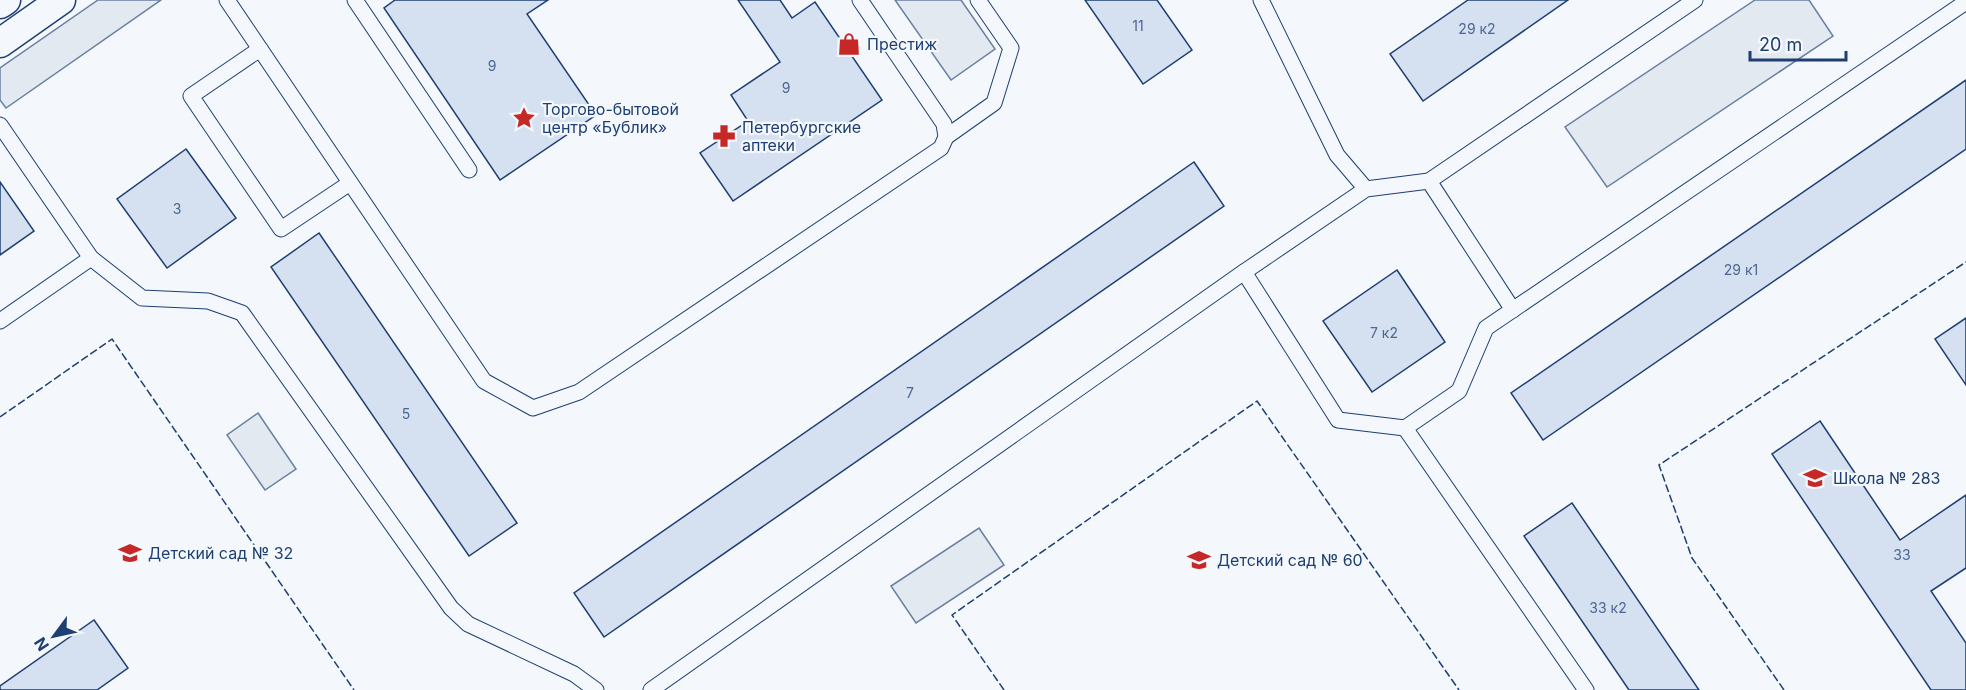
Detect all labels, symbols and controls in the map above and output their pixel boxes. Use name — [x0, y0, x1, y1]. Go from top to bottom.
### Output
house number: 11 — [1132, 17, 1144, 34]
house number: 29 к2 — [1458, 20, 1496, 37]
scale bar — [1750, 24, 1846, 62]
shop icon: Престиж — [836, 31, 862, 57]
place label: Престиж — [867, 34, 937, 54]
text: 20 m — [1759, 34, 1802, 55]
house number: 9 — [488, 57, 496, 74]
house number: 9 — [782, 79, 790, 96]
place label: Торгово-бытовой центр «Бублик» — [542, 99, 679, 137]
place icon: Торгово-бытовой центр «Бублик» — [511, 105, 537, 131]
place label: Петербургские аптеки — [742, 117, 861, 155]
pharmacy icon: Петербургские аптеки — [711, 123, 737, 149]
house number: 3 — [173, 200, 181, 217]
house number: 29 к1 — [1724, 261, 1758, 278]
house number: 7 к2 — [1370, 324, 1398, 341]
house number: 7 — [906, 384, 914, 401]
house number: 5 — [402, 405, 410, 422]
school or university icon: Школа № 283 — [1802, 465, 1828, 491]
place label: Школа № 283 — [1833, 468, 1940, 488]
school or university icon: Детский сад № 32 — [117, 540, 143, 566]
place label: Детский сад № 32 — [148, 543, 293, 563]
house number: 33 — [1893, 546, 1911, 563]
school or university icon: Детский сад № 60 — [1186, 547, 1212, 573]
place label: Детский сад № 60 — [1217, 550, 1363, 570]
house number: 33 к2 — [1589, 599, 1627, 616]
north arrow — [24, 606, 84, 666]
text: N — [30, 634, 53, 655]

